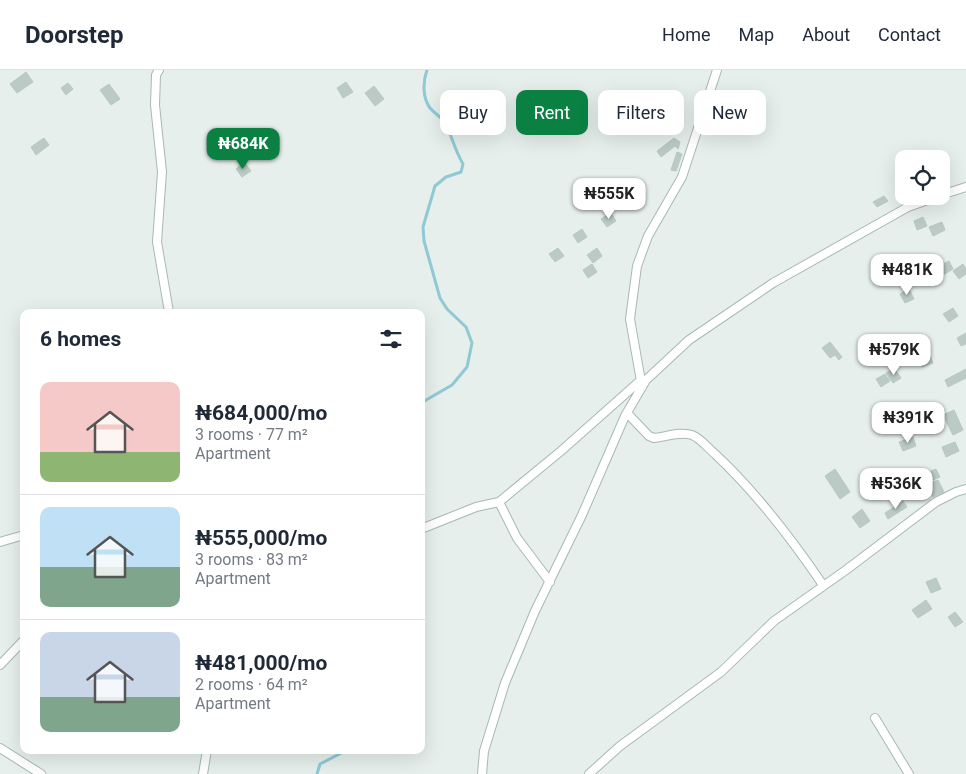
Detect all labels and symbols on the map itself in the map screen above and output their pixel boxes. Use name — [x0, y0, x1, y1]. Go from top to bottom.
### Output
pin: ₦684K — [208, 128, 278, 170]
pin: ₦555K — [574, 178, 644, 220]
pin: ₦481K — [872, 254, 942, 296]
pin: ₦579K — [859, 334, 929, 376]
pin: ₦391K — [873, 402, 943, 444]
pin: ₦536K — [861, 468, 931, 510]

